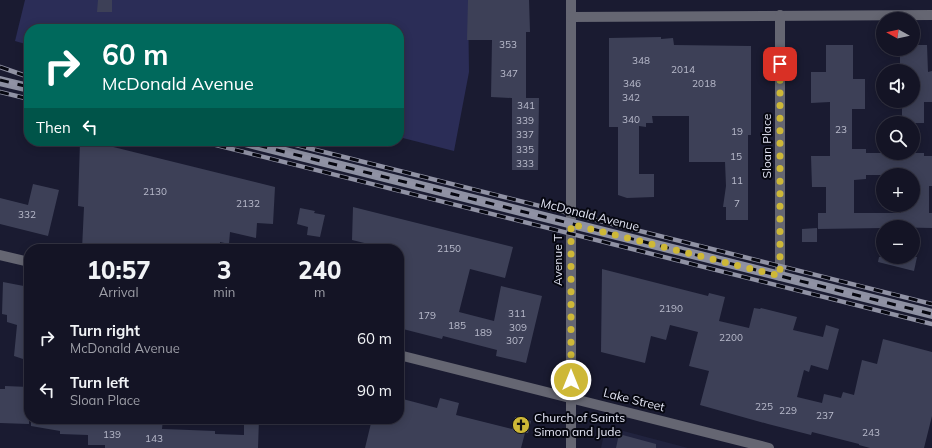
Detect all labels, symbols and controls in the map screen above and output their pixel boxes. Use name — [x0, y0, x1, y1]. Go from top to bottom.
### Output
north arrow — [876, 12, 920, 56]
map controls — [876, 12, 920, 264]
text: 60 m — [102, 37, 168, 72]
house number: 353 — [499, 38, 517, 51]
icon: right — [36, 40, 88, 92]
pin — [763, 47, 797, 81]
icon: arrive — [769, 53, 791, 75]
house number: 348 — [632, 54, 650, 67]
house number: 2014 — [671, 63, 695, 76]
button: sound — [876, 64, 920, 108]
house number: 347 — [500, 67, 518, 80]
text: McDonald Avenue — [102, 72, 254, 95]
house number: 346 — [623, 77, 641, 90]
house number: 2018 — [692, 77, 716, 90]
house number: 342 — [622, 91, 640, 104]
house number: 341 — [517, 99, 535, 112]
house number: 340 — [622, 113, 640, 126]
house number: 339 — [516, 114, 534, 127]
street label: Sloan Place — [759, 114, 774, 178]
icon: left — [79, 116, 101, 138]
button: search — [876, 116, 920, 160]
text: Then — [36, 118, 71, 137]
house number: 23 — [835, 123, 847, 136]
house number: 19 — [731, 125, 743, 138]
house number: 337 — [516, 128, 534, 141]
house number: 335 — [516, 143, 534, 156]
house number: 15 — [730, 150, 742, 163]
house number: 333 — [516, 157, 534, 170]
button: + — [876, 168, 920, 212]
house number: 11 — [731, 174, 743, 187]
house number: 2130 — [143, 185, 167, 198]
street label: McDonald Avenue — [539, 195, 641, 234]
house number: 2132 — [236, 197, 260, 210]
house number: 7 — [734, 197, 740, 210]
house number: 332 — [18, 208, 36, 221]
button: − — [876, 220, 920, 264]
street label: Avenue T — [550, 233, 565, 286]
house number: 2150 — [437, 242, 461, 255]
text: 10:57 — [87, 255, 151, 285]
text: 3 — [217, 255, 232, 285]
text: 240 — [298, 255, 341, 285]
text: Arrival — [99, 284, 139, 300]
text: min — [213, 284, 235, 300]
text: m — [314, 284, 325, 300]
house number: 2190 — [659, 302, 683, 315]
house number: 311 — [508, 307, 526, 320]
house number: 179 — [418, 309, 436, 322]
house number: 185 — [448, 319, 466, 332]
text: Turn right — [70, 321, 140, 340]
house number: 309 — [509, 321, 527, 334]
house number: 189 — [474, 326, 492, 339]
icon: right — [36, 327, 58, 349]
text: 60 m — [357, 329, 392, 348]
house number: 2200 — [719, 331, 743, 344]
house number: 307 — [506, 334, 524, 347]
text: McDonald Avenue — [70, 340, 180, 356]
position arrow — [550, 359, 592, 401]
text: Turn left — [70, 373, 129, 392]
icon: left — [36, 379, 58, 401]
text: 90 m — [357, 381, 392, 400]
street label: Lake Street — [602, 385, 666, 414]
text: Sloan Place — [70, 392, 140, 408]
house number: 225 — [755, 400, 773, 413]
house number: 229 — [779, 404, 797, 417]
house number: 237 — [816, 409, 834, 422]
place label: Church of Saints Simon and Jude — [534, 410, 625, 439]
church icon: Church of Saints Simon and Jude — [511, 415, 531, 435]
house number: 243 — [862, 426, 880, 439]
house number: 139 — [103, 428, 121, 441]
house number: 143 — [145, 432, 163, 445]

